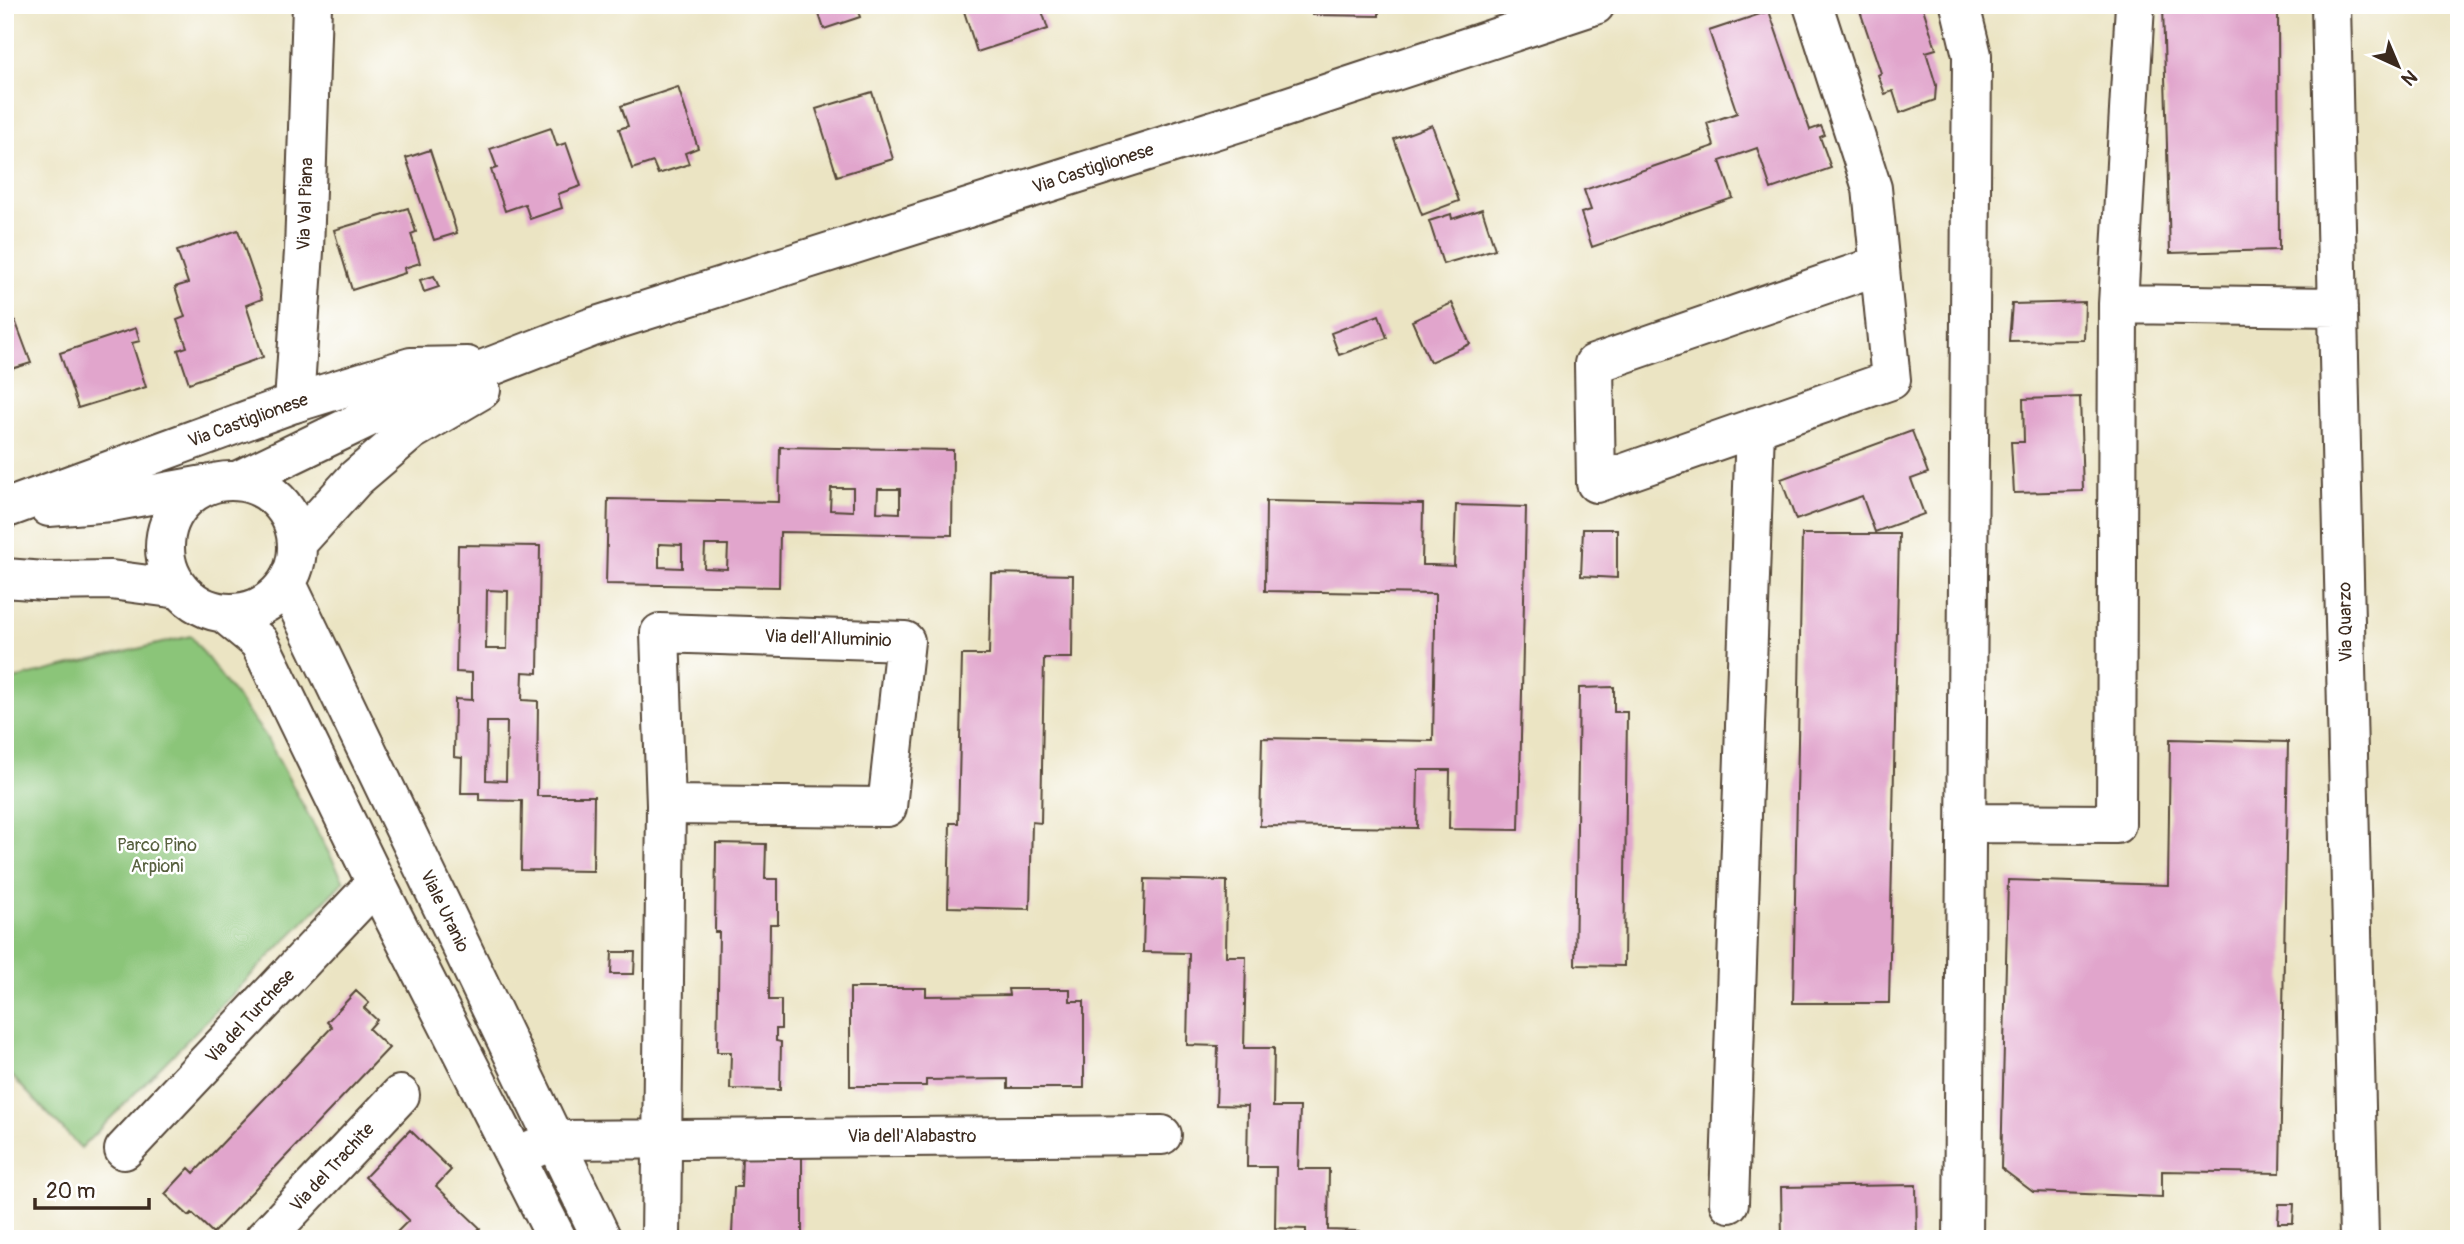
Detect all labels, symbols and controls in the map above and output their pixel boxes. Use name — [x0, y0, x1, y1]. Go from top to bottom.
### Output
north arrow — [2362, 32, 2432, 102]
text: N — [2396, 64, 2422, 91]
street label: Via Castiglionese — [1030, 138, 1157, 199]
street label: Via Val Piana — [292, 157, 319, 251]
street label: Via Castiglionese — [185, 388, 312, 453]
street label: Via Quarzo — [2333, 581, 2358, 662]
street label: Via dell'Alluminio — [764, 625, 892, 652]
park label: Parco Pino Arpioni — [117, 834, 197, 878]
street label: Viale Uranio — [415, 866, 474, 956]
street label: Via del Turchese — [201, 964, 300, 1068]
street label: Via del Trachite — [285, 1118, 380, 1217]
street label: Via dell'Alabastro — [848, 1125, 977, 1148]
scale bar — [35, 1167, 149, 1211]
text: 20 m — [46, 1178, 95, 1205]

